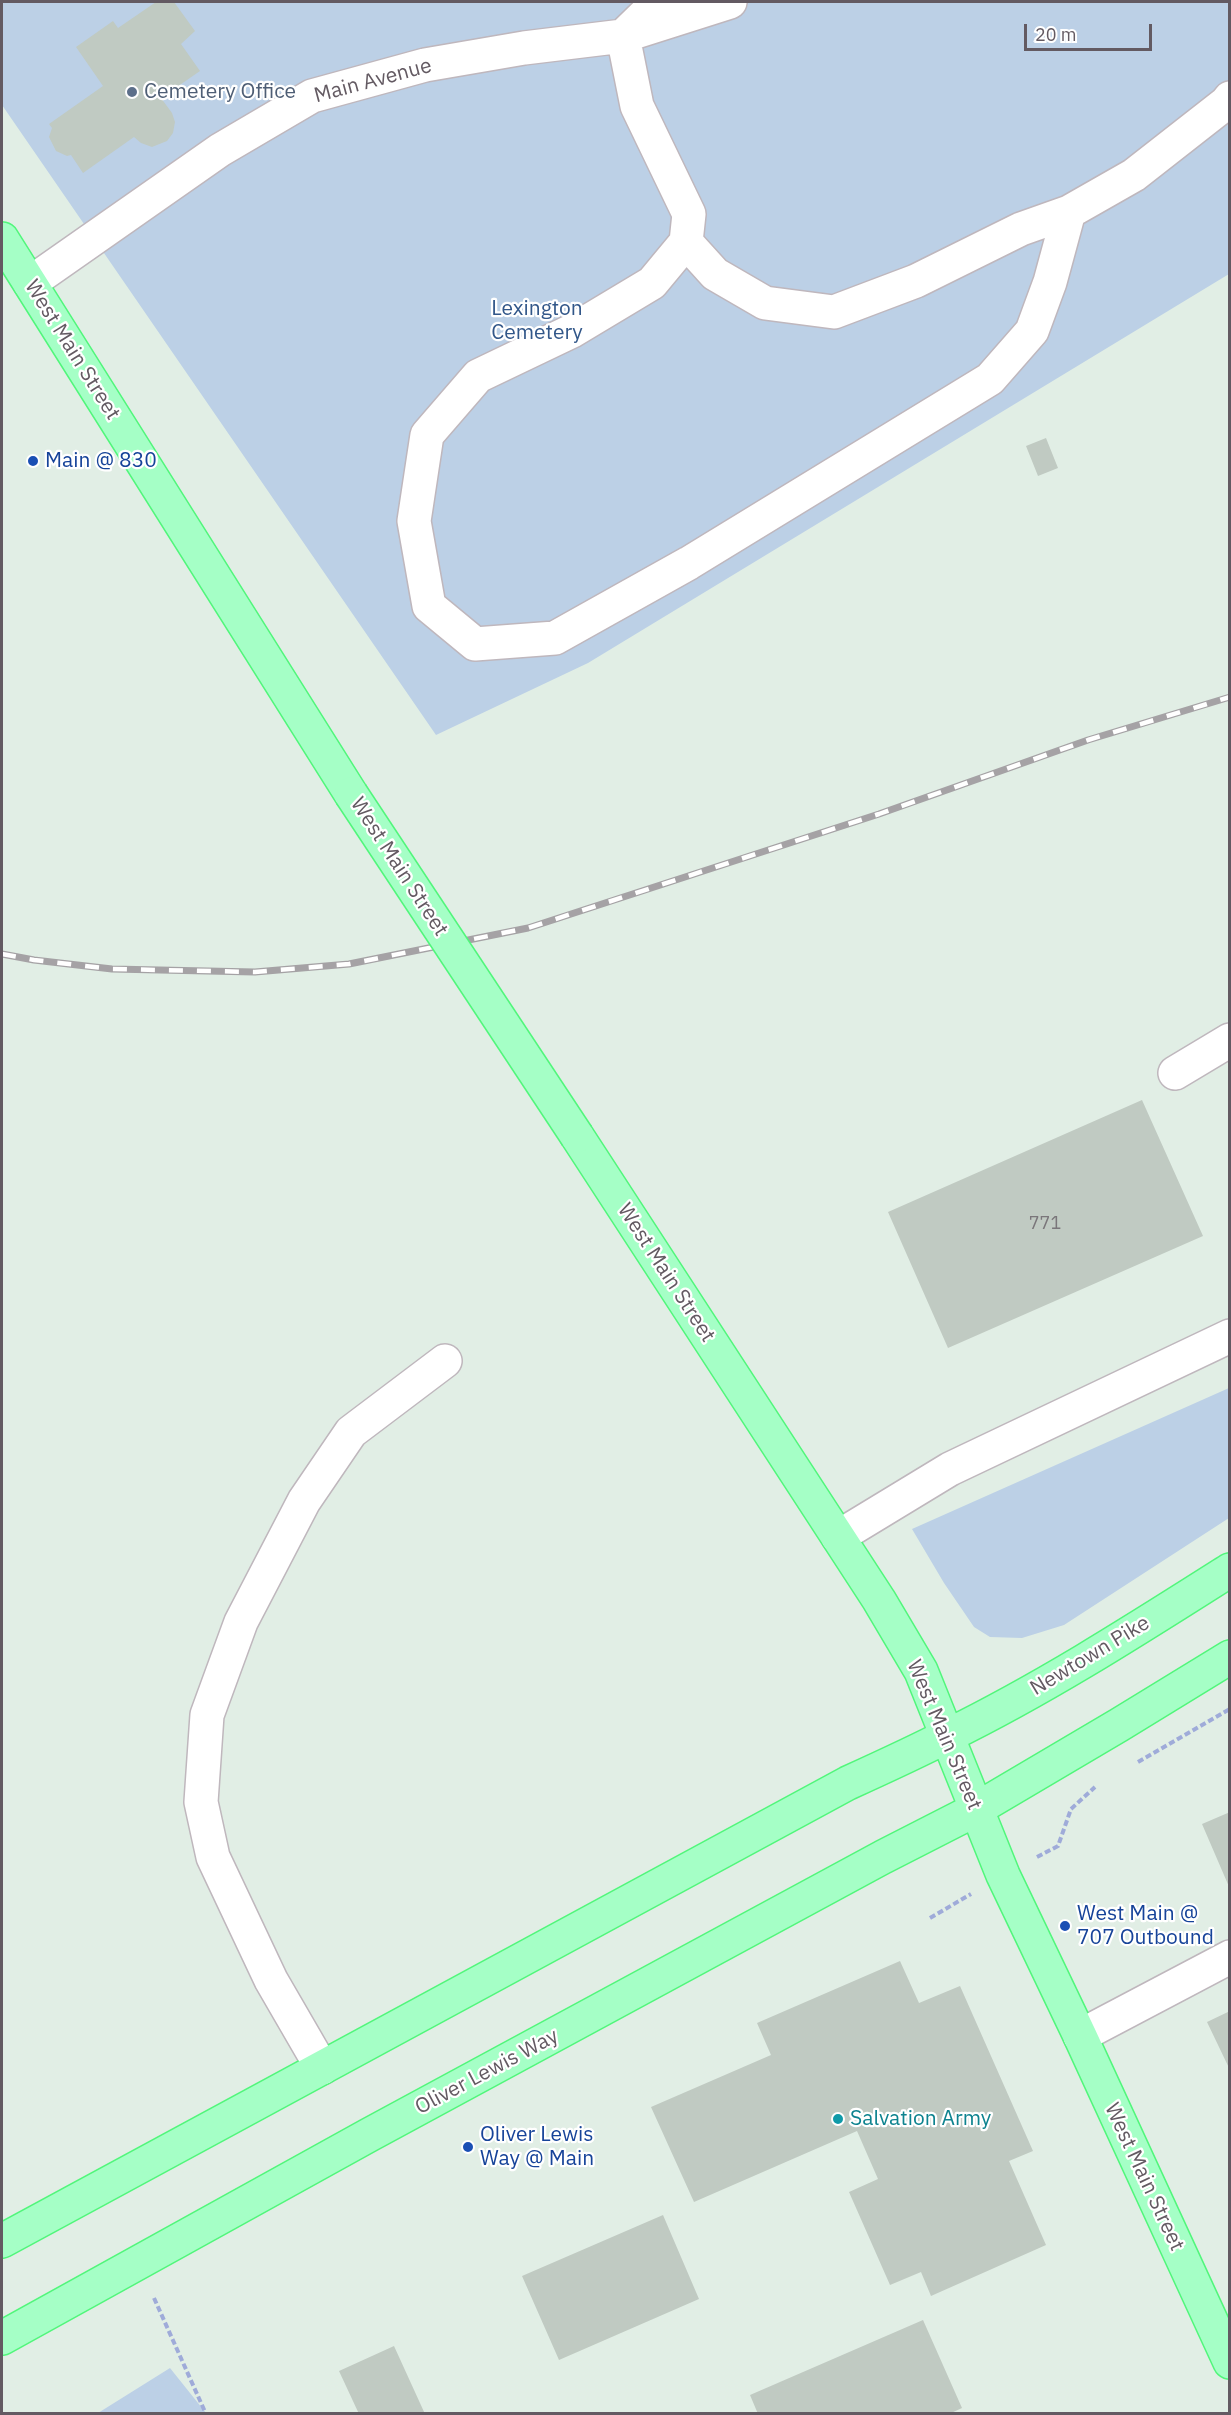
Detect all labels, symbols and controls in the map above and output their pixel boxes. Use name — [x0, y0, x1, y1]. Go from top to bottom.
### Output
scale bar — [1027, 12, 1154, 50]
text: 20 m — [1035, 23, 1077, 46]
street label: Main Avenue — [312, 53, 434, 109]
place label: Cemetery Office — [144, 79, 296, 105]
marker: Cemetery Office — [125, 85, 139, 99]
street label: West Main Street — [19, 275, 125, 425]
park label: Lexington Cemetery — [491, 296, 583, 346]
place label: Main @ 830 — [45, 448, 157, 474]
marker: Main @ 830 — [26, 454, 40, 468]
street label: West Main Street — [345, 793, 453, 941]
street label: West Main Street — [612, 1199, 720, 1347]
house number: 771 — [1029, 1213, 1061, 1235]
street label: Newtown Pike — [1026, 1611, 1154, 1701]
street label: West Main Street — [901, 1656, 987, 1814]
place label: West Main @ 707 Outbound — [1077, 1901, 1214, 1951]
marker: West Main @ 707 Outbound — [1058, 1919, 1072, 1933]
street label: Oliver Lewis Way — [411, 2024, 563, 2120]
street label: West Main Street — [1099, 2099, 1189, 2255]
place label: Salvation Army — [850, 2106, 991, 2132]
marker: Salvation Army — [831, 2112, 845, 2126]
place label: Oliver Lewis Way @ Main — [480, 2122, 594, 2172]
marker: Oliver Lewis Way @ Main — [461, 2140, 475, 2154]

